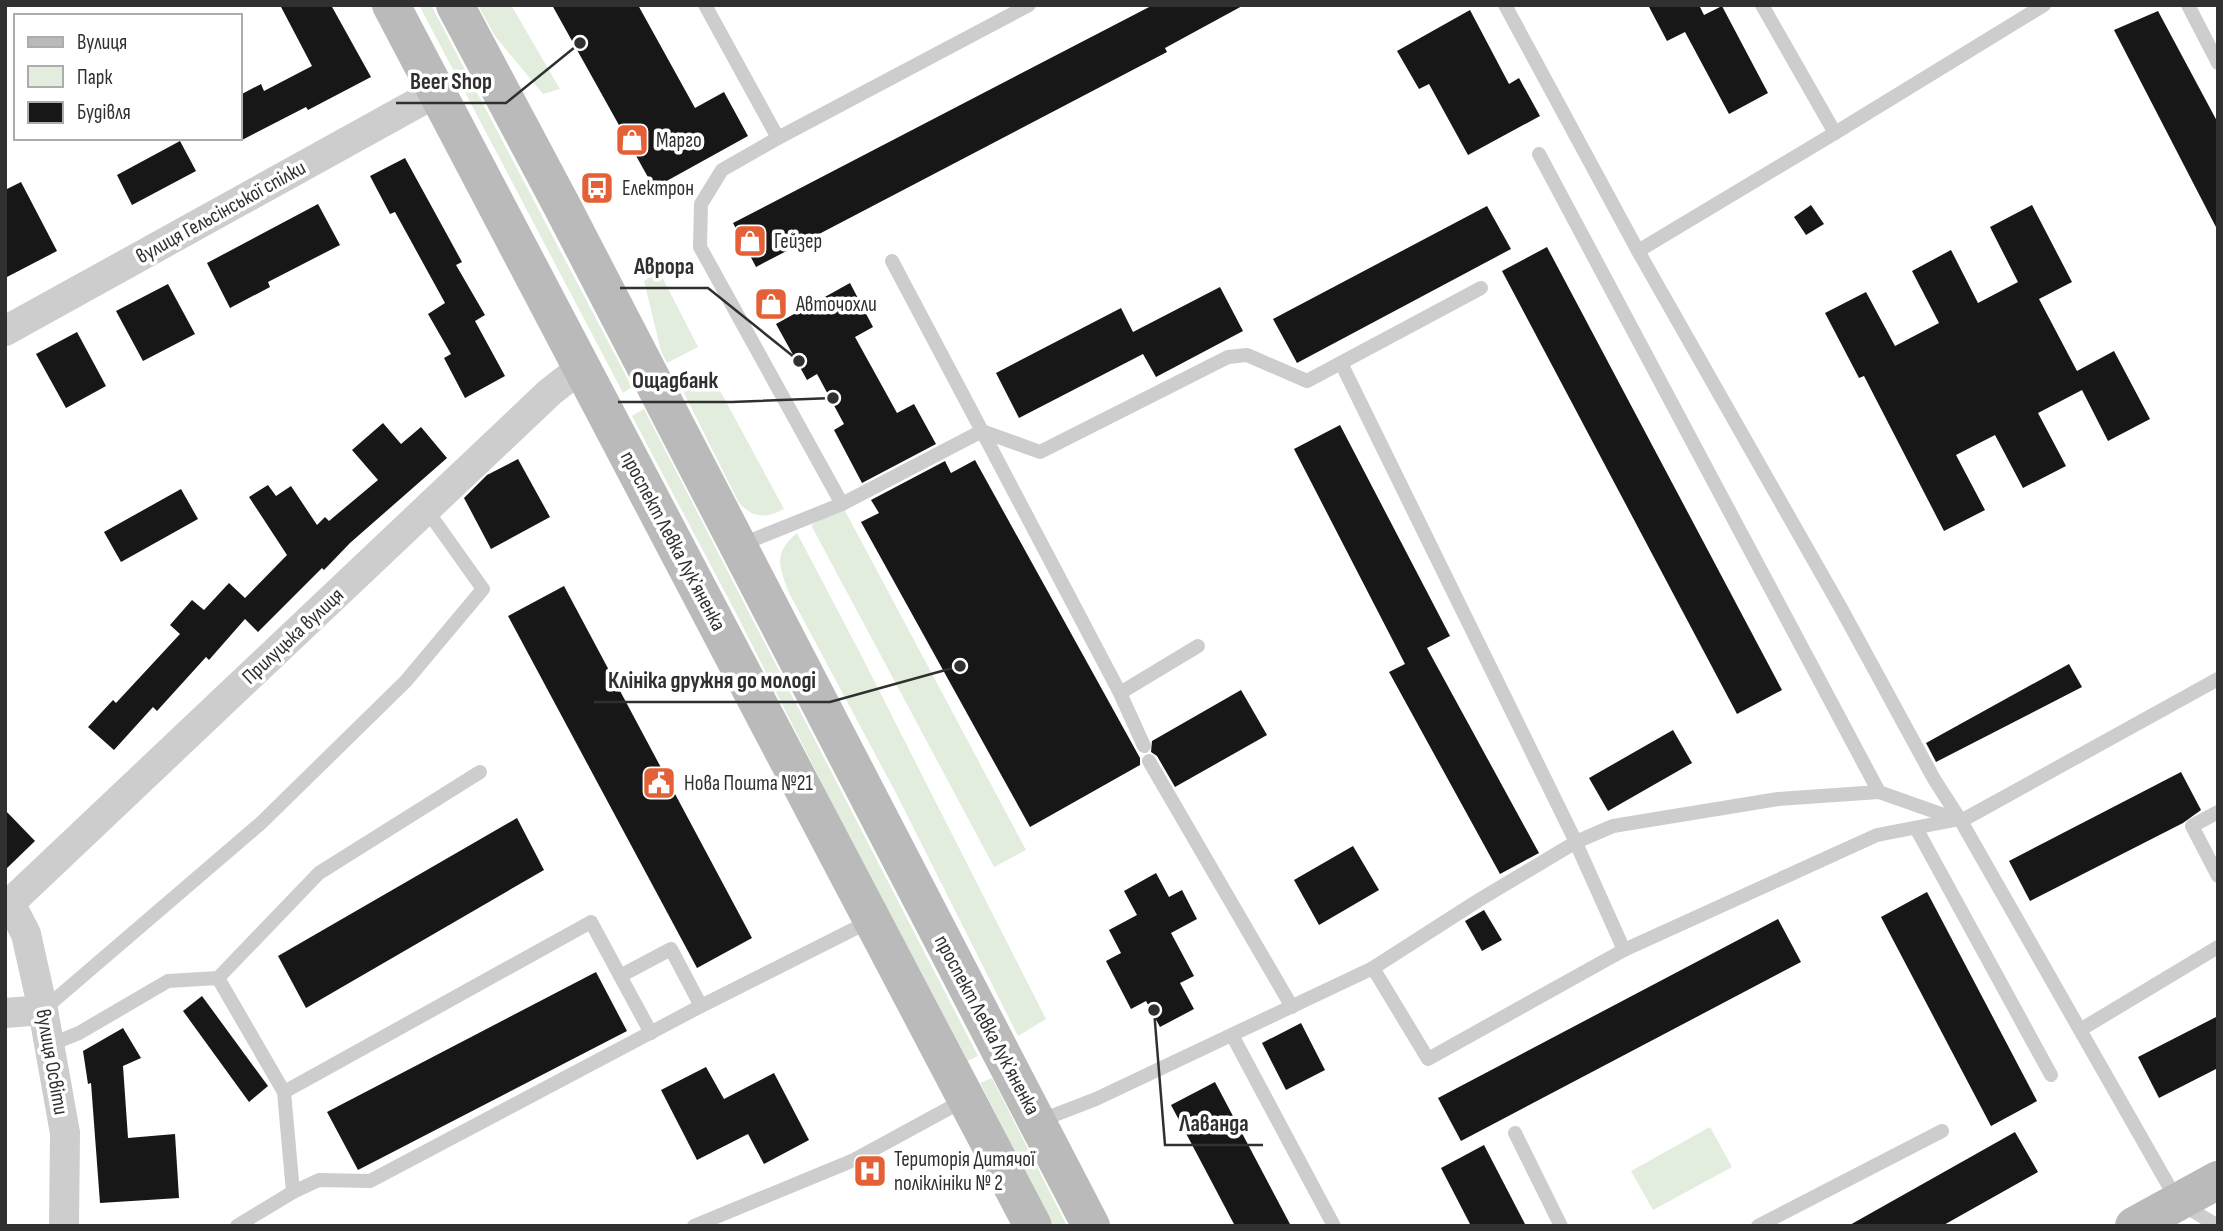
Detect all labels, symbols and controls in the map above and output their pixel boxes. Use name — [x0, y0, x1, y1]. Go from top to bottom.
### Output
legend — [14, 14, 242, 140]
text: Вулиця — [77, 30, 127, 55]
callout: Beer Shop — [396, 59, 506, 103]
text: Парк — [77, 65, 112, 90]
text: Beer Shop — [410, 68, 492, 96]
text: Будівля — [77, 100, 131, 125]
shop icon: Марго — [613, 121, 651, 159]
place label: Марго — [656, 128, 702, 153]
street label: вулиця Гельсінської спілки — [132, 155, 310, 269]
bus stop icon: Електрон — [578, 169, 616, 207]
place label: Електрон — [622, 176, 694, 201]
shop icon: Гейзер — [731, 222, 769, 260]
place label: Гейзер — [774, 229, 822, 254]
callout: Аврора — [620, 244, 708, 288]
text: Аврора — [633, 253, 694, 281]
shop icon: Авточохли — [752, 285, 790, 323]
place label: Авточохли — [795, 292, 877, 317]
callout: Ощадбанк — [618, 358, 732, 402]
text: Ощадбанк — [632, 367, 718, 395]
street label: проспект Левка Лукʼяненка — [615, 447, 731, 635]
street label: Прилуцька вулиця — [237, 583, 349, 689]
callout: Клініка дружня до молоді — [594, 658, 830, 702]
text: Клініка дружня до молоді — [608, 667, 816, 695]
public building icon: Нова Пошта №21 — [640, 764, 678, 802]
place label: Нова Пошта №21 — [684, 771, 814, 796]
street label: проспект Левка Лукʼяненка — [929, 931, 1045, 1119]
street label: вулиця Освіти — [30, 1007, 74, 1117]
callout: Лаванда — [1165, 1101, 1263, 1145]
text: Лаванда — [1178, 1110, 1249, 1138]
place label: Територія Дитячої поліклініки № 2 — [894, 1147, 1036, 1196]
hospital icon: Територія Дитячої поліклініки № 2 — [851, 1152, 889, 1190]

